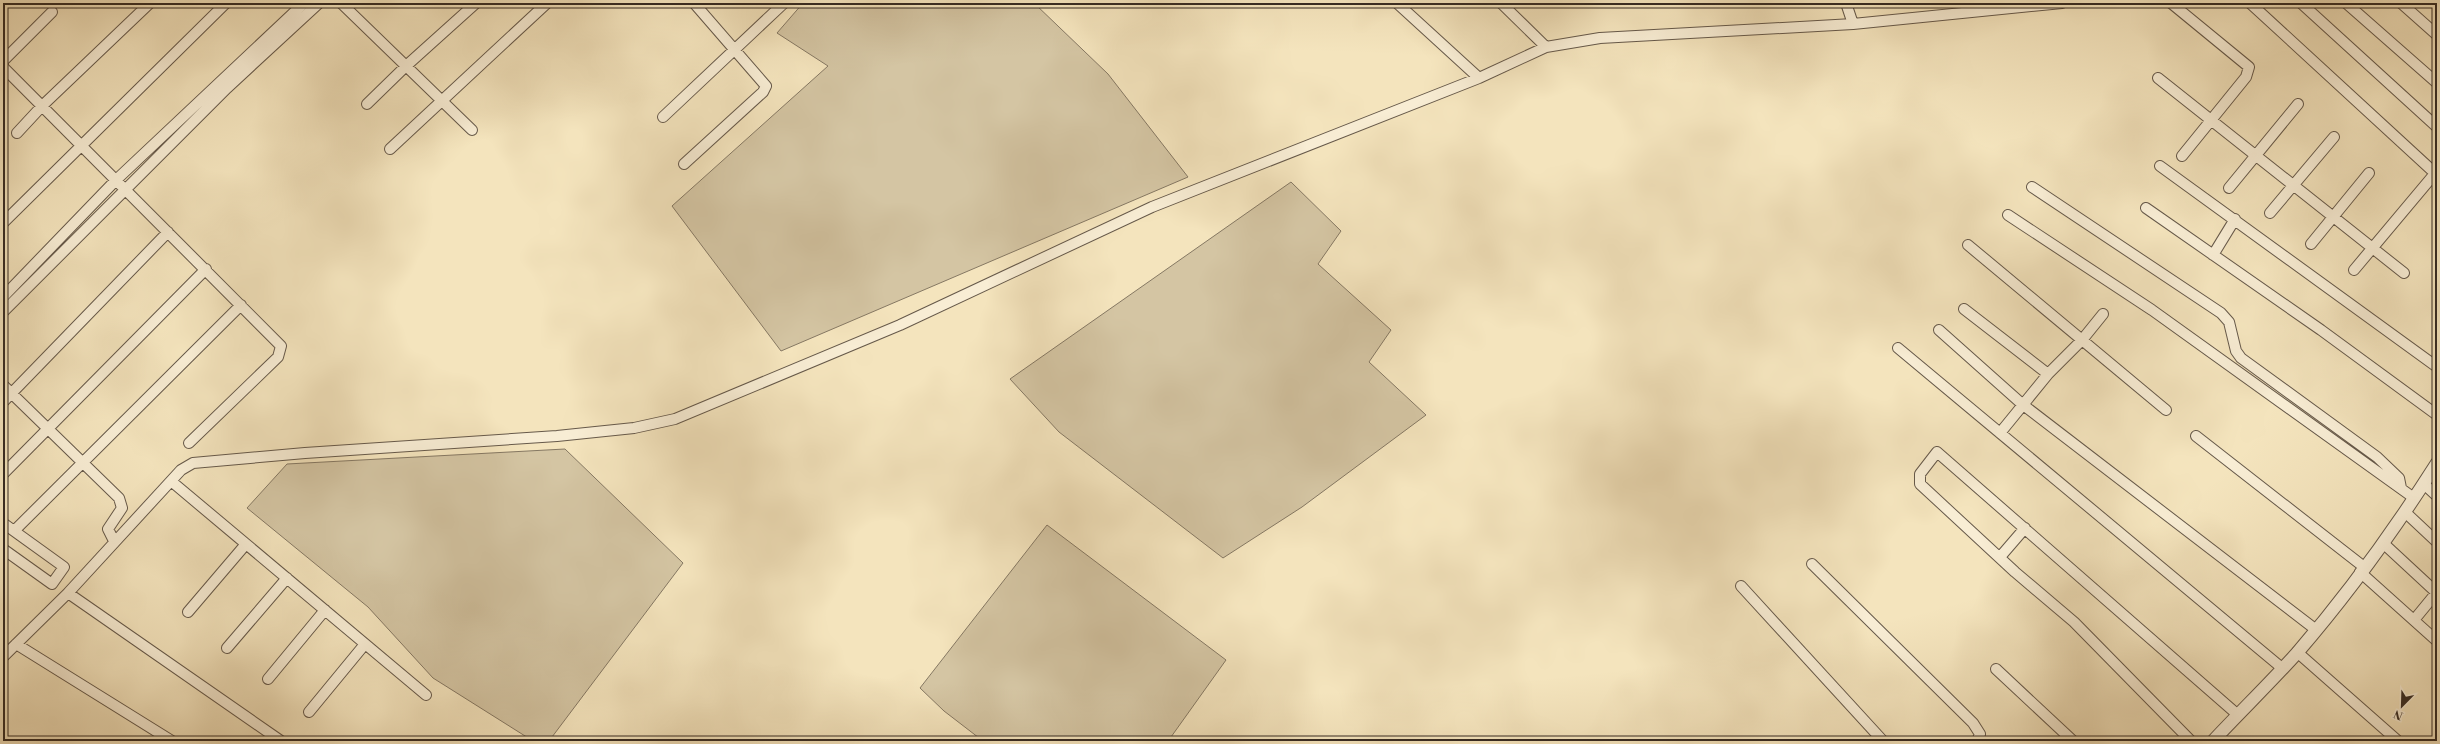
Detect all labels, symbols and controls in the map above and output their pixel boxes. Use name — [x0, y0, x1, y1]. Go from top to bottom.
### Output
north arrow — [2382, 686, 2422, 726]
text: N — [2391, 706, 2405, 722]

